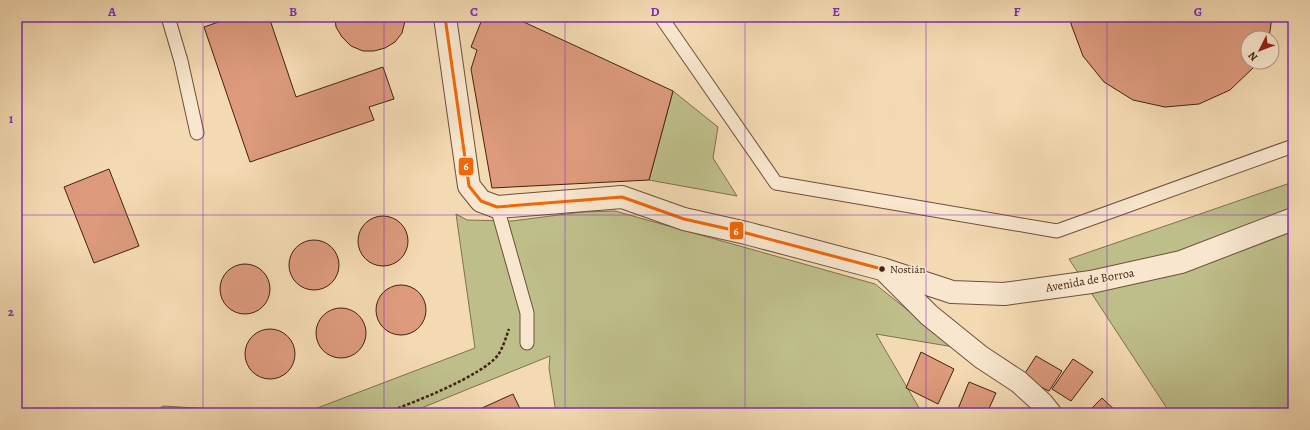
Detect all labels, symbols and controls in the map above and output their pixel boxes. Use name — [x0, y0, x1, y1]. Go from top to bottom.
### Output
text: A — [107, 3, 117, 20]
text: B — [289, 3, 297, 20]
text: C — [470, 3, 478, 20]
text: D — [650, 3, 660, 20]
text: E — [832, 3, 840, 20]
text: F — [1014, 3, 1021, 20]
text: G — [1194, 3, 1202, 20]
north arrow — [1240, 30, 1280, 70]
text: N — [1245, 48, 1261, 64]
text: 1 — [9, 110, 14, 127]
line badge: 6 — [458, 157, 474, 176]
text: 6 — [463, 159, 469, 174]
line badge: 6 — [729, 221, 744, 240]
text: 6 — [733, 224, 739, 239]
place label: Nostián — [890, 262, 925, 277]
marker: Nostián — [877, 264, 887, 274]
street label: Avenida de Borroa — [1044, 264, 1136, 296]
text: 2 — [8, 303, 15, 320]

